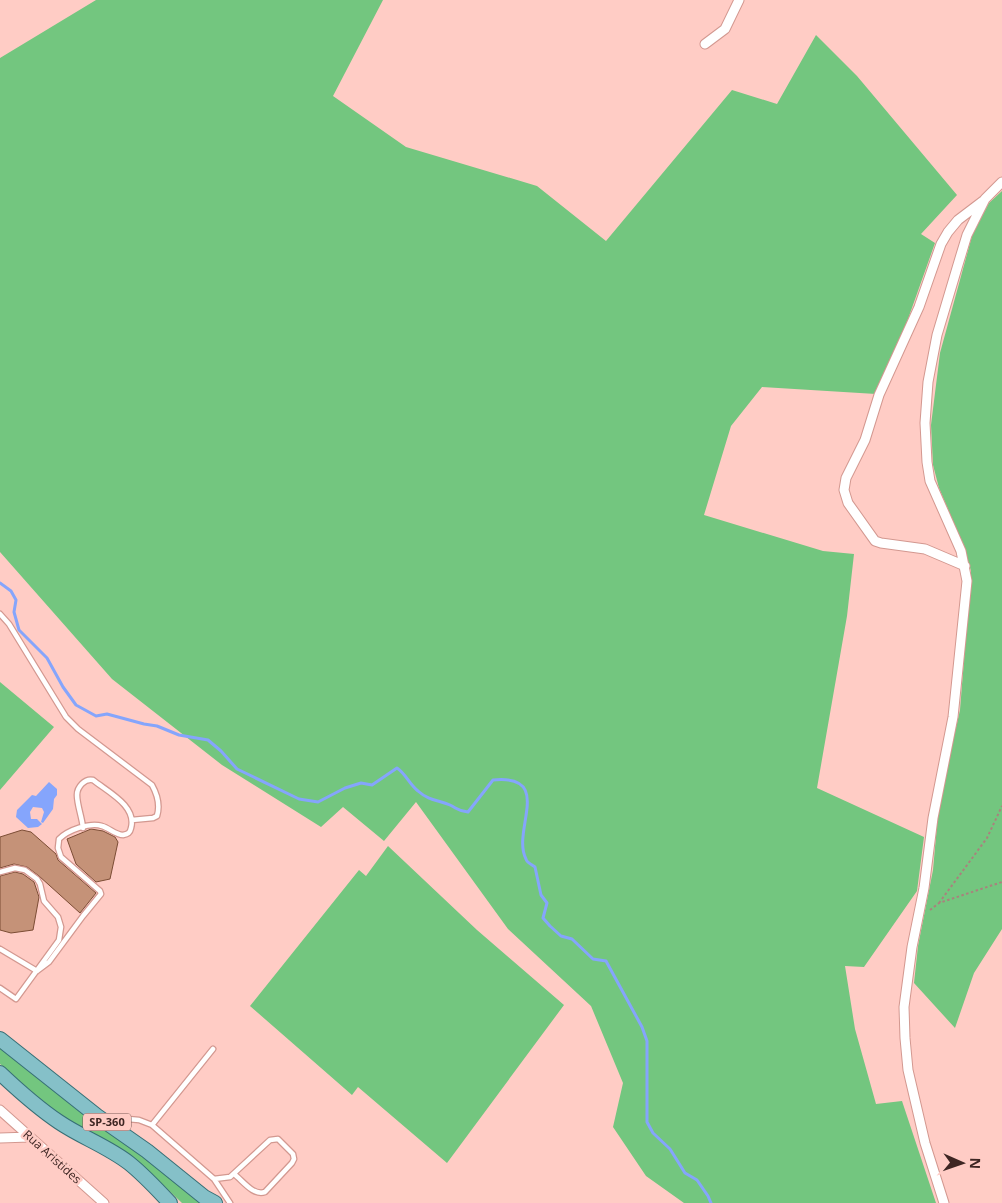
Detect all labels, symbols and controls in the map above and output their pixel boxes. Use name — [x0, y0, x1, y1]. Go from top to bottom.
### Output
road number: SP-360 — [83, 1114, 131, 1130]
street label: Rua Aristides — [20, 1126, 85, 1188]
north arrow — [937, 1138, 987, 1188]
text: N — [966, 1157, 985, 1169]

